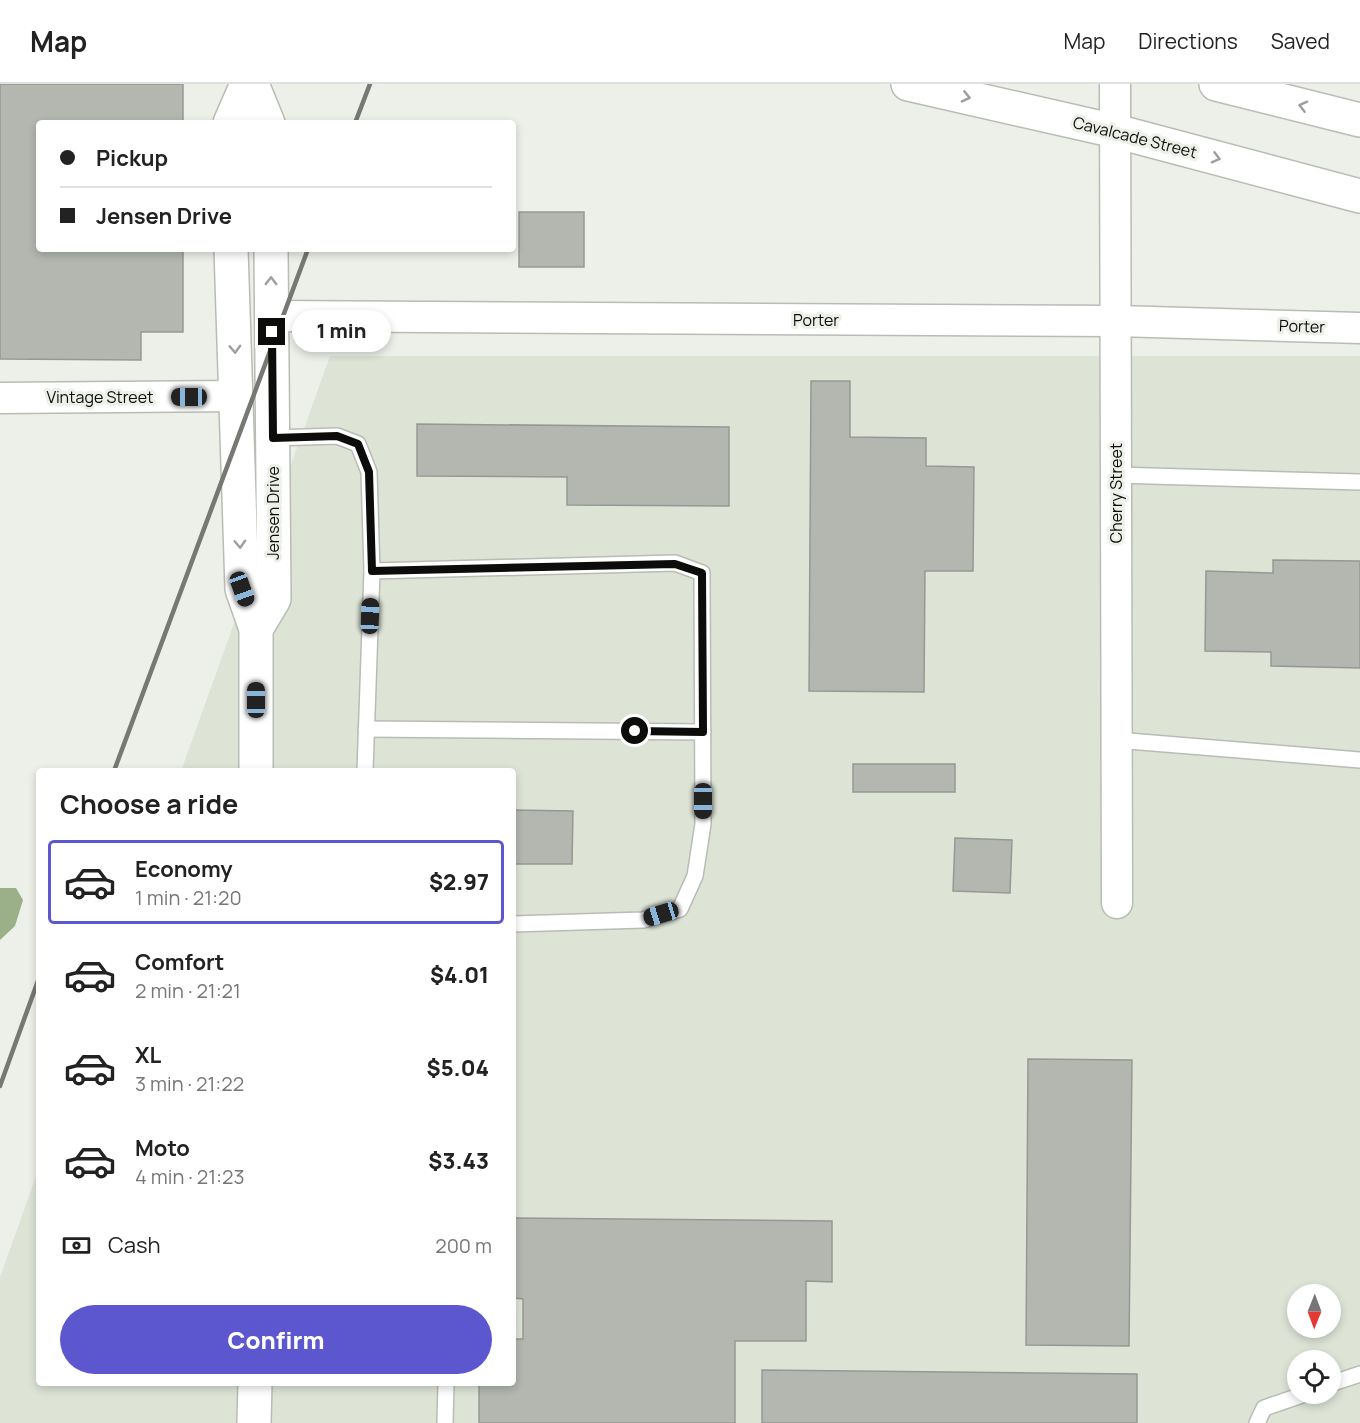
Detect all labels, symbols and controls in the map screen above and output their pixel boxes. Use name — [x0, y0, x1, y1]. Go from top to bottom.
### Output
text: Map — [30, 22, 87, 60]
text: Map — [1064, 27, 1105, 55]
text: Directions — [1138, 27, 1238, 55]
text: Saved — [1271, 27, 1330, 55]
one-way arrow — [960, 90, 970, 103]
one-way arrow — [1298, 101, 1309, 113]
street label: Cavalcade Street — [1071, 111, 1199, 163]
text: Pickup — [96, 143, 168, 173]
one-way arrow — [1211, 150, 1221, 163]
text: Jensen Drive — [96, 201, 232, 231]
one-way arrow — [265, 276, 277, 285]
street label: Porter — [793, 309, 839, 331]
callout: 1 min — [293, 311, 392, 353]
street label: Porter — [1279, 314, 1326, 338]
text: 1 min — [316, 317, 367, 344]
route end — [258, 318, 285, 345]
one-way arrow — [228, 345, 241, 354]
street label: Vintage Street — [47, 386, 153, 408]
car — [171, 388, 207, 406]
street label: Cherry Street — [1105, 443, 1127, 543]
street label: Jensen Drive — [262, 466, 284, 560]
one-way arrow — [234, 540, 247, 549]
car — [227, 569, 257, 609]
car — [360, 598, 380, 634]
car — [247, 682, 265, 718]
route start — [621, 717, 648, 744]
car — [694, 783, 712, 819]
text: Choose a ride — [60, 785, 238, 822]
text: Economy — [135, 854, 233, 884]
icon: car — [63, 855, 117, 909]
text: $2.97 — [429, 867, 489, 897]
text: 1 min · 21:20 — [135, 884, 242, 911]
car — [641, 900, 681, 928]
text: Comfort — [135, 947, 224, 977]
icon: car — [63, 948, 117, 1002]
text: $4.01 — [430, 960, 489, 990]
text: 2 min · 21:21 — [135, 977, 241, 1004]
text: XL — [135, 1040, 161, 1070]
icon: car — [63, 1041, 117, 1095]
text: $5.04 — [427, 1053, 489, 1083]
text: 3 min · 21:22 — [135, 1070, 244, 1097]
text: Moto — [135, 1133, 190, 1163]
icon: car — [63, 1134, 117, 1188]
text: $3.43 — [428, 1146, 489, 1176]
text: 4 min · 21:23 — [135, 1163, 244, 1190]
icon: cash — [60, 1229, 93, 1262]
text: Cash — [108, 1230, 161, 1260]
text: 200 m — [435, 1232, 492, 1259]
north arrow — [1287, 1284, 1341, 1338]
map controls — [1287, 1284, 1341, 1404]
button: Confirm — [60, 1305, 492, 1374]
button: locate — [1287, 1350, 1341, 1404]

